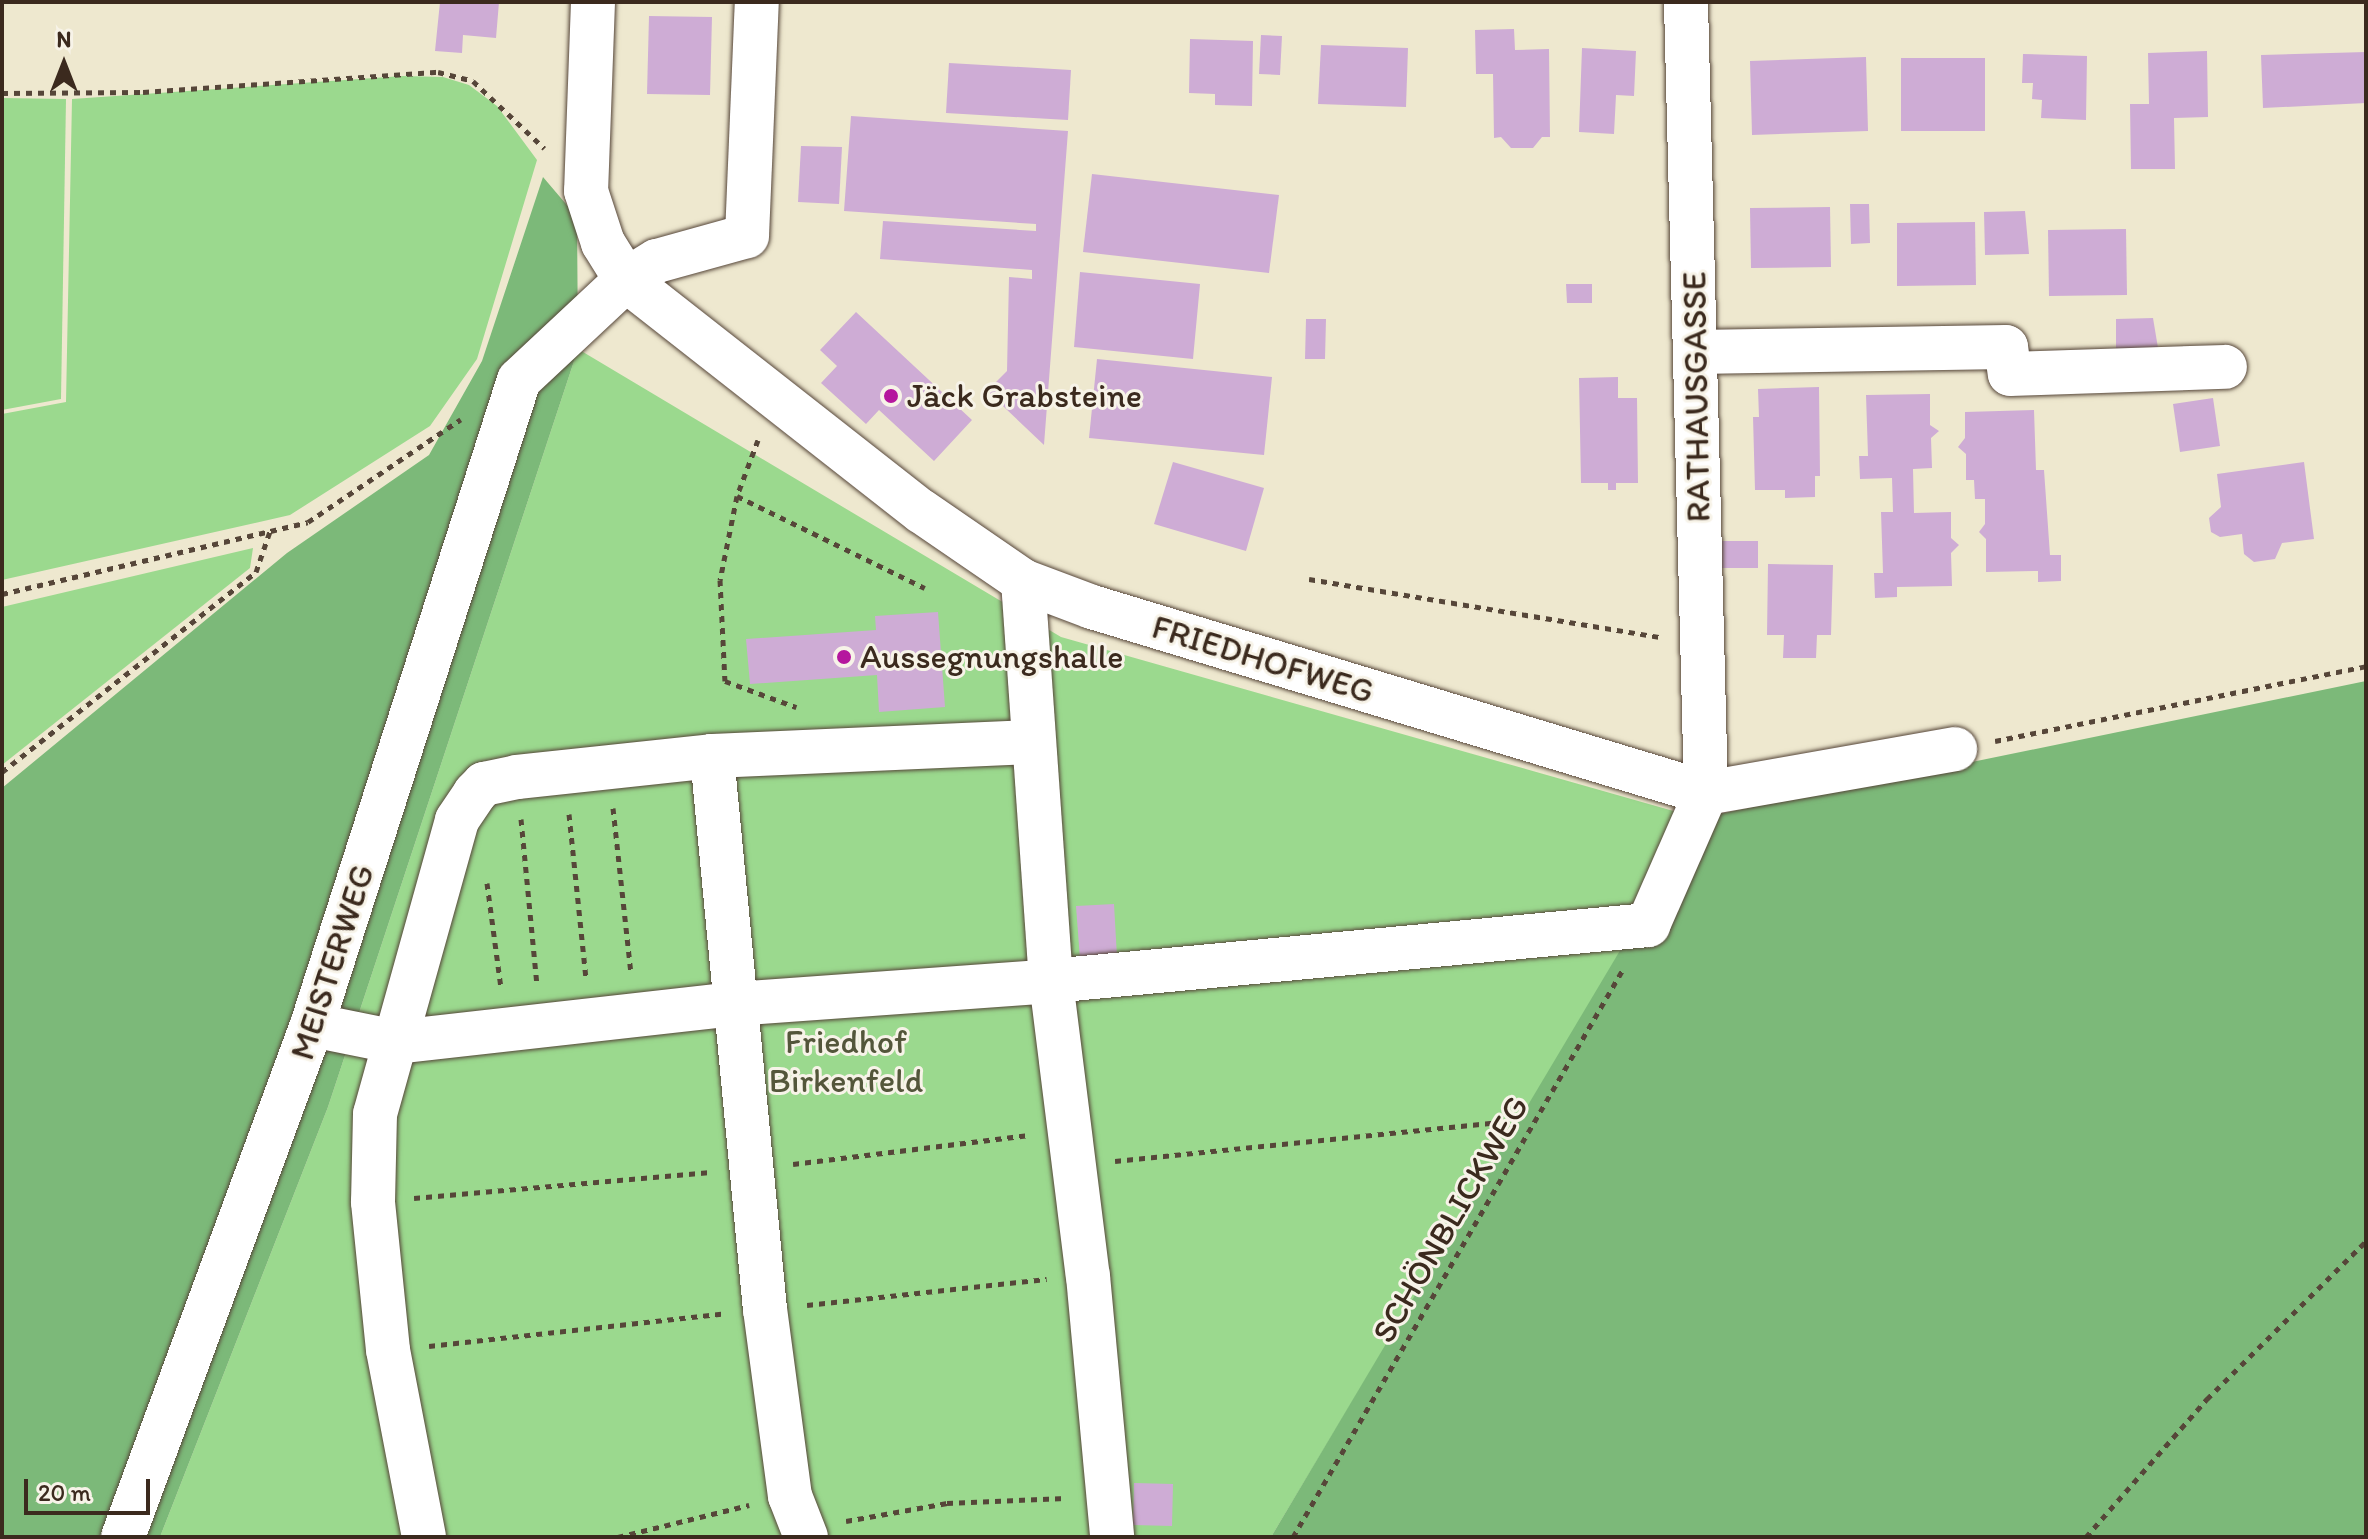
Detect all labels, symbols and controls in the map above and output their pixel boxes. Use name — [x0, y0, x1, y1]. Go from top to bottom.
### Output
north arrow — [24, 24, 104, 104]
text: N — [57, 26, 71, 53]
street label: RATHAUSGASSE — [1673, 271, 1719, 523]
place label: Jäck Grabsteine — [907, 376, 1141, 416]
marker: Jäck Grabsteine — [882, 387, 900, 405]
street label: FRIEDHOFWEG — [1147, 606, 1379, 712]
place label: Aussegnungshalle — [860, 637, 1123, 677]
marker: Aussegnungshalle — [835, 648, 853, 666]
street label: MEISTERWEG — [281, 859, 383, 1065]
park label: Friedhof Birkenfeld — [769, 1021, 923, 1100]
street label: SCHÖNBLICKWEG — [1363, 1088, 1537, 1350]
scale bar — [28, 1463, 154, 1513]
text: 20 m — [38, 1478, 91, 1507]

